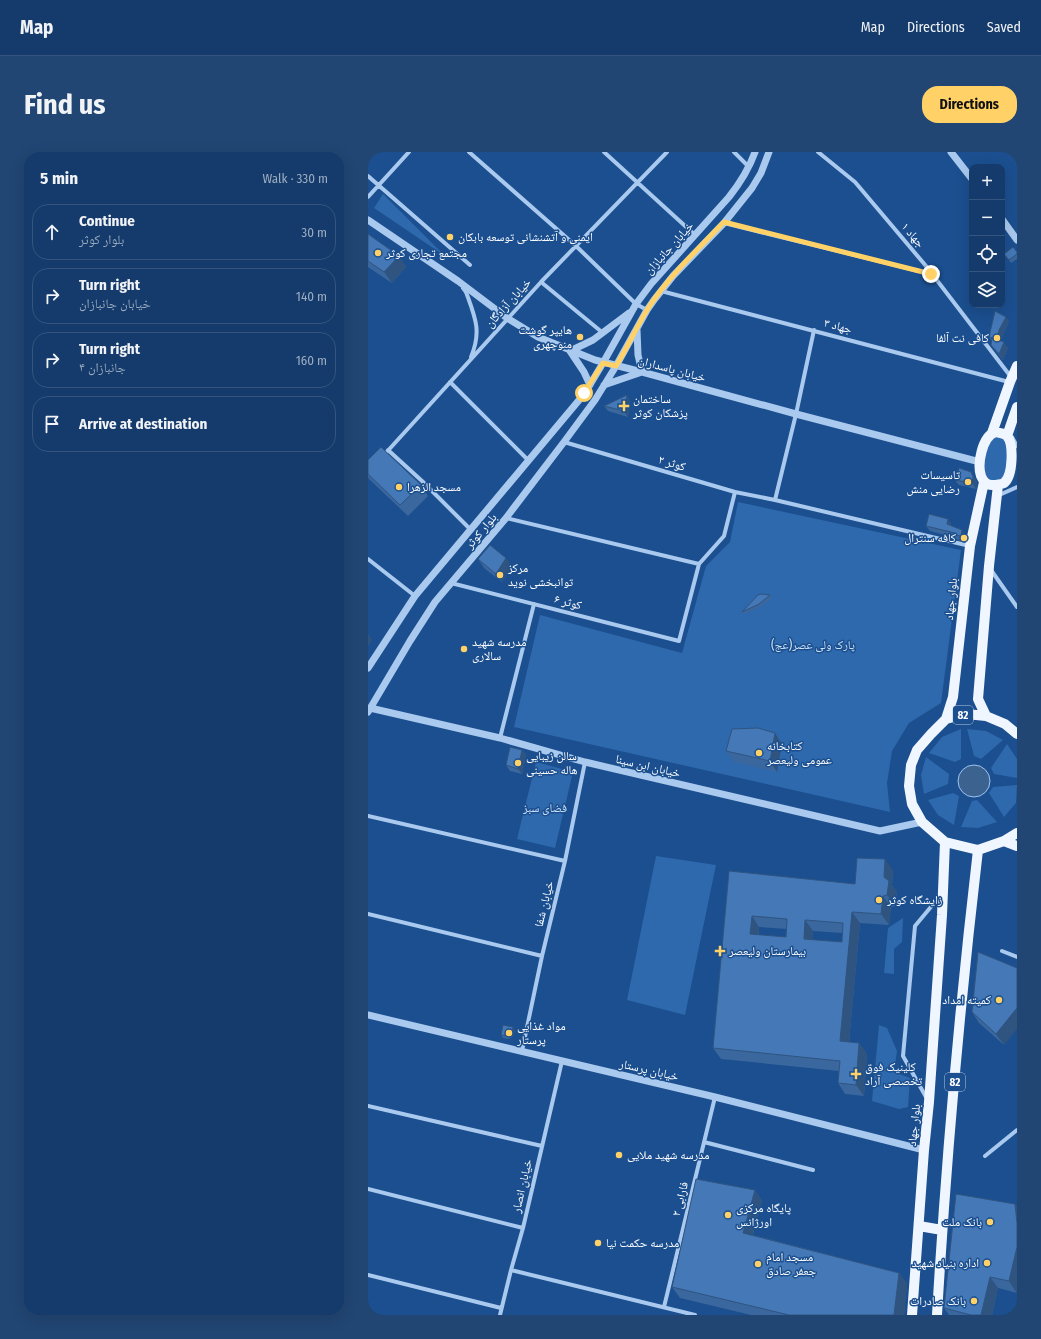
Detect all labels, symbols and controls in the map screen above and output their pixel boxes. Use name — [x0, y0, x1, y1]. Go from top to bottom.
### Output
text: Map — [20, 16, 53, 39]
text: Map — [861, 19, 885, 36]
text: Directions — [907, 19, 965, 36]
text: Saved — [987, 19, 1021, 36]
button: Directions — [922, 86, 1017, 123]
text: Find us — [24, 88, 106, 121]
map controls — [969, 164, 1005, 308]
button: + — [969, 164, 1005, 200]
text: 5 min — [40, 168, 78, 189]
text: Walk · 330 m — [263, 171, 328, 186]
button: − — [969, 200, 1005, 236]
text: Continue — [79, 212, 135, 230]
street label: خیابان جانبازان — [642, 218, 697, 278]
street label: جهاد ۱ — [898, 220, 928, 251]
icon: ahead — [41, 221, 63, 243]
text: 30 m — [301, 225, 327, 240]
place label: ایمنی و آتشنشانی توسعه بابکان — [458, 230, 593, 244]
text: بلوار کوثر — [79, 232, 124, 247]
marker: ایمنی و آتشنشانی توسعه بابکان — [445, 232, 455, 242]
button: locate — [969, 236, 1005, 272]
place label: مجتمع تجاری کوثر — [385, 246, 467, 260]
marker: مجتمع تجاری کوثر — [373, 248, 383, 258]
route end — [922, 265, 940, 283]
button: layers — [969, 272, 1005, 308]
street label: خیابان آزادگان — [482, 275, 534, 331]
text: Turn right — [79, 276, 140, 294]
icon: right — [41, 285, 63, 307]
text: 140 m — [296, 289, 327, 304]
text: خیابان جانبازان — [79, 296, 151, 311]
street label: جهاد ۳ — [822, 316, 854, 337]
place label: هایپر گوشت منوچهری — [518, 323, 572, 351]
place label: کافی نت آلفا — [936, 331, 989, 345]
marker: هایپر گوشت منوچهری — [575, 332, 585, 342]
marker: کافی نت آلفا — [992, 333, 1002, 343]
text: Turn right — [79, 340, 140, 358]
icon: right — [41, 349, 63, 371]
text: 160 m — [296, 353, 327, 368]
street label: خیابان پاسداران — [637, 353, 708, 385]
text: جانبازان ۴ — [79, 360, 126, 375]
route start — [575, 384, 593, 402]
place label: ساختمان پزشکان کوثر — [632, 392, 688, 420]
marker: ساختمان پزشکان کوثر — [618, 400, 630, 412]
icon: arrive — [41, 413, 63, 435]
text: Arrive at destination — [79, 415, 207, 433]
street label: کوثر ۲ — [657, 452, 687, 474]
place label: تاسیسات رضایی منش — [907, 468, 960, 496]
marker: تاسیسات رضایی منش — [963, 477, 973, 487]
place label: مسجد الزهرا — [407, 480, 461, 494]
marker: مسجد الزهرا — [394, 482, 404, 492]
street label: بلوار کوثر — [462, 511, 500, 552]
place label: کافه سنترال — [904, 531, 956, 545]
marker: کافه سنترال — [959, 533, 969, 543]
place label: مرکز توانبخشی نوید — [507, 561, 574, 589]
marker: مرکز توانبخشی نوید — [495, 570, 505, 580]
street label: بلوار جهاد — [942, 577, 961, 621]
street label: کوثر ۶ — [553, 592, 583, 612]
place label: مدرسه شهید سالاری — [472, 635, 526, 663]
park label: پارک ولی عصر(عج) — [771, 638, 855, 652]
marker: مدرسه شهید سالاری — [459, 644, 469, 654]
road number: 82 — [953, 706, 973, 724]
place label: کتابخانه عمومی ولیعصر — [766, 739, 832, 767]
marker: کتابخانه عمومی ولیعصر — [754, 748, 764, 758]
place label: سالن زیبایی هاله حسینی — [526, 749, 578, 777]
street label: خیابان ابن سینا — [614, 752, 682, 781]
marker: سالن زیبایی هاله حسینی — [513, 758, 523, 768]
park label: فضای سبز — [522, 801, 567, 815]
street label: خیابان شفا — [532, 879, 557, 928]
place label: زایشگاه کوثر — [886, 893, 943, 907]
marker: زایشگاه کوثر — [874, 895, 884, 905]
place label: بیمارستان ولیعصر — [728, 944, 806, 958]
marker: بیمارستان ولیعصر — [714, 945, 726, 957]
place label: کمیته امداد — [942, 993, 991, 1007]
marker: کمیته امداد — [994, 995, 1004, 1005]
place label: مواد غذایی پرستار — [516, 1019, 566, 1047]
marker: مواد غذایی پرستار — [504, 1028, 514, 1038]
street label: خیابان پرستار — [617, 1056, 680, 1084]
place label: کلینیک فوق تخصصی آراد — [865, 1060, 923, 1088]
marker: کلینیک فوق تخصصی آراد — [850, 1068, 862, 1080]
road number: 82 — [945, 1073, 965, 1091]
street label: بلوار جهاد — [905, 1103, 924, 1147]
place label: مدرسه شهید ملایی — [627, 1148, 709, 1162]
marker: مدرسه شهید ملایی — [614, 1150, 624, 1160]
street label: خیابان انصار — [509, 1158, 535, 1215]
street label: فارابی ۲ — [669, 1180, 691, 1218]
place label: پایگاه مرکزی اورژانس — [736, 1201, 792, 1229]
marker: پایگاه مرکزی اورژانس — [723, 1210, 733, 1220]
place label: بانک ملت — [942, 1215, 982, 1229]
marker: بانک ملت — [985, 1217, 995, 1227]
place label: مدرسه حکمت نیا — [606, 1236, 679, 1250]
marker: مدرسه حکمت نیا — [593, 1238, 603, 1248]
place label: مسجد امام جعفر صادق — [766, 1250, 816, 1278]
place label: اداره بنیاد شهید — [912, 1256, 979, 1270]
marker: اداره بنیاد شهید — [982, 1258, 992, 1268]
marker: مسجد امام جعفر صادق — [753, 1259, 763, 1269]
place label: بانک صادرات — [910, 1294, 966, 1308]
marker: بانک صادرات — [969, 1296, 979, 1306]

